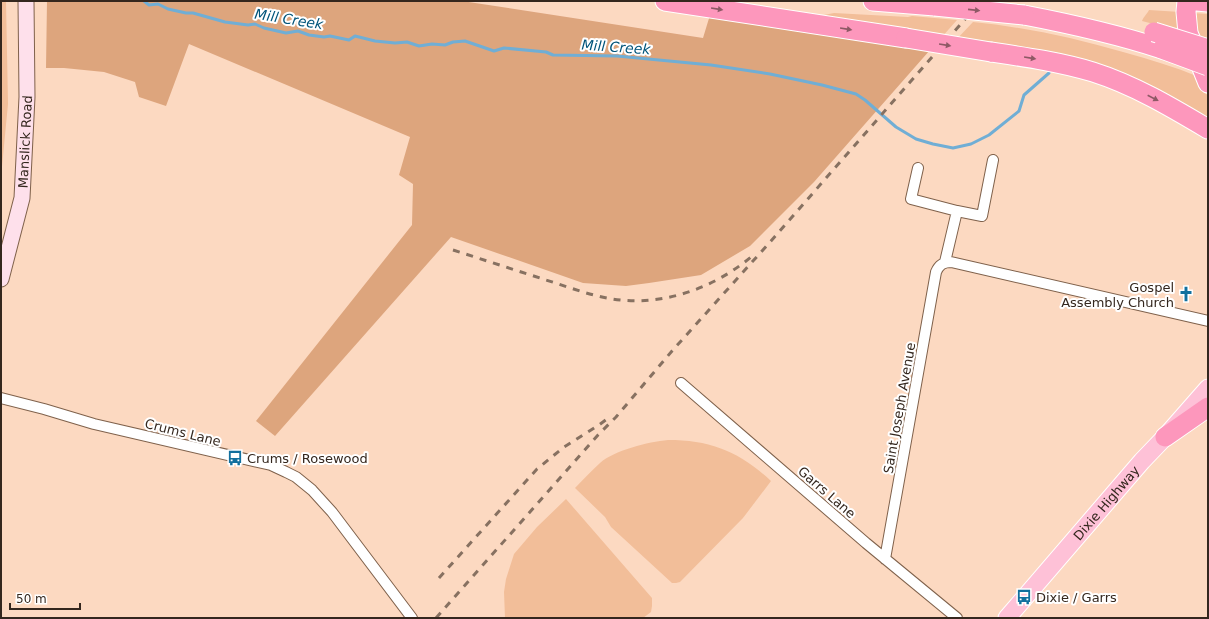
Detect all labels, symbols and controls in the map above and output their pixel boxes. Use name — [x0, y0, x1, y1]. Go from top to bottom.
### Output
water label: Mill Creek — [254, 6, 325, 32]
one-way arrow — [711, 6, 723, 12]
one-way arrow — [968, 7, 980, 13]
one-way arrow — [840, 26, 852, 32]
water label: Mill Creek — [581, 37, 652, 57]
one-way arrow — [939, 42, 951, 48]
one-way arrow — [1024, 55, 1036, 61]
street label: Manslick Road — [15, 95, 35, 189]
one-way arrow — [1147, 95, 1158, 101]
place label: Gospel Assembly Church — [1061, 280, 1174, 310]
church icon: Gospel Assembly Church — [1177, 285, 1195, 303]
street label: Saint Joseph Avenue — [881, 341, 918, 475]
street label: Crums Lane — [143, 416, 222, 449]
bus stop icon: Crums / Rosewood — [226, 449, 244, 467]
place label: Crums / Rosewood — [247, 451, 368, 466]
street label: Garrs Lane — [795, 463, 858, 521]
street label: Dixie Highway — [1070, 463, 1143, 543]
scale bar — [10, 585, 80, 611]
bus stop icon: Dixie / Garrs — [1015, 588, 1033, 606]
place label: Dixie / Garrs — [1036, 590, 1117, 605]
text: 50 m — [16, 592, 47, 606]

